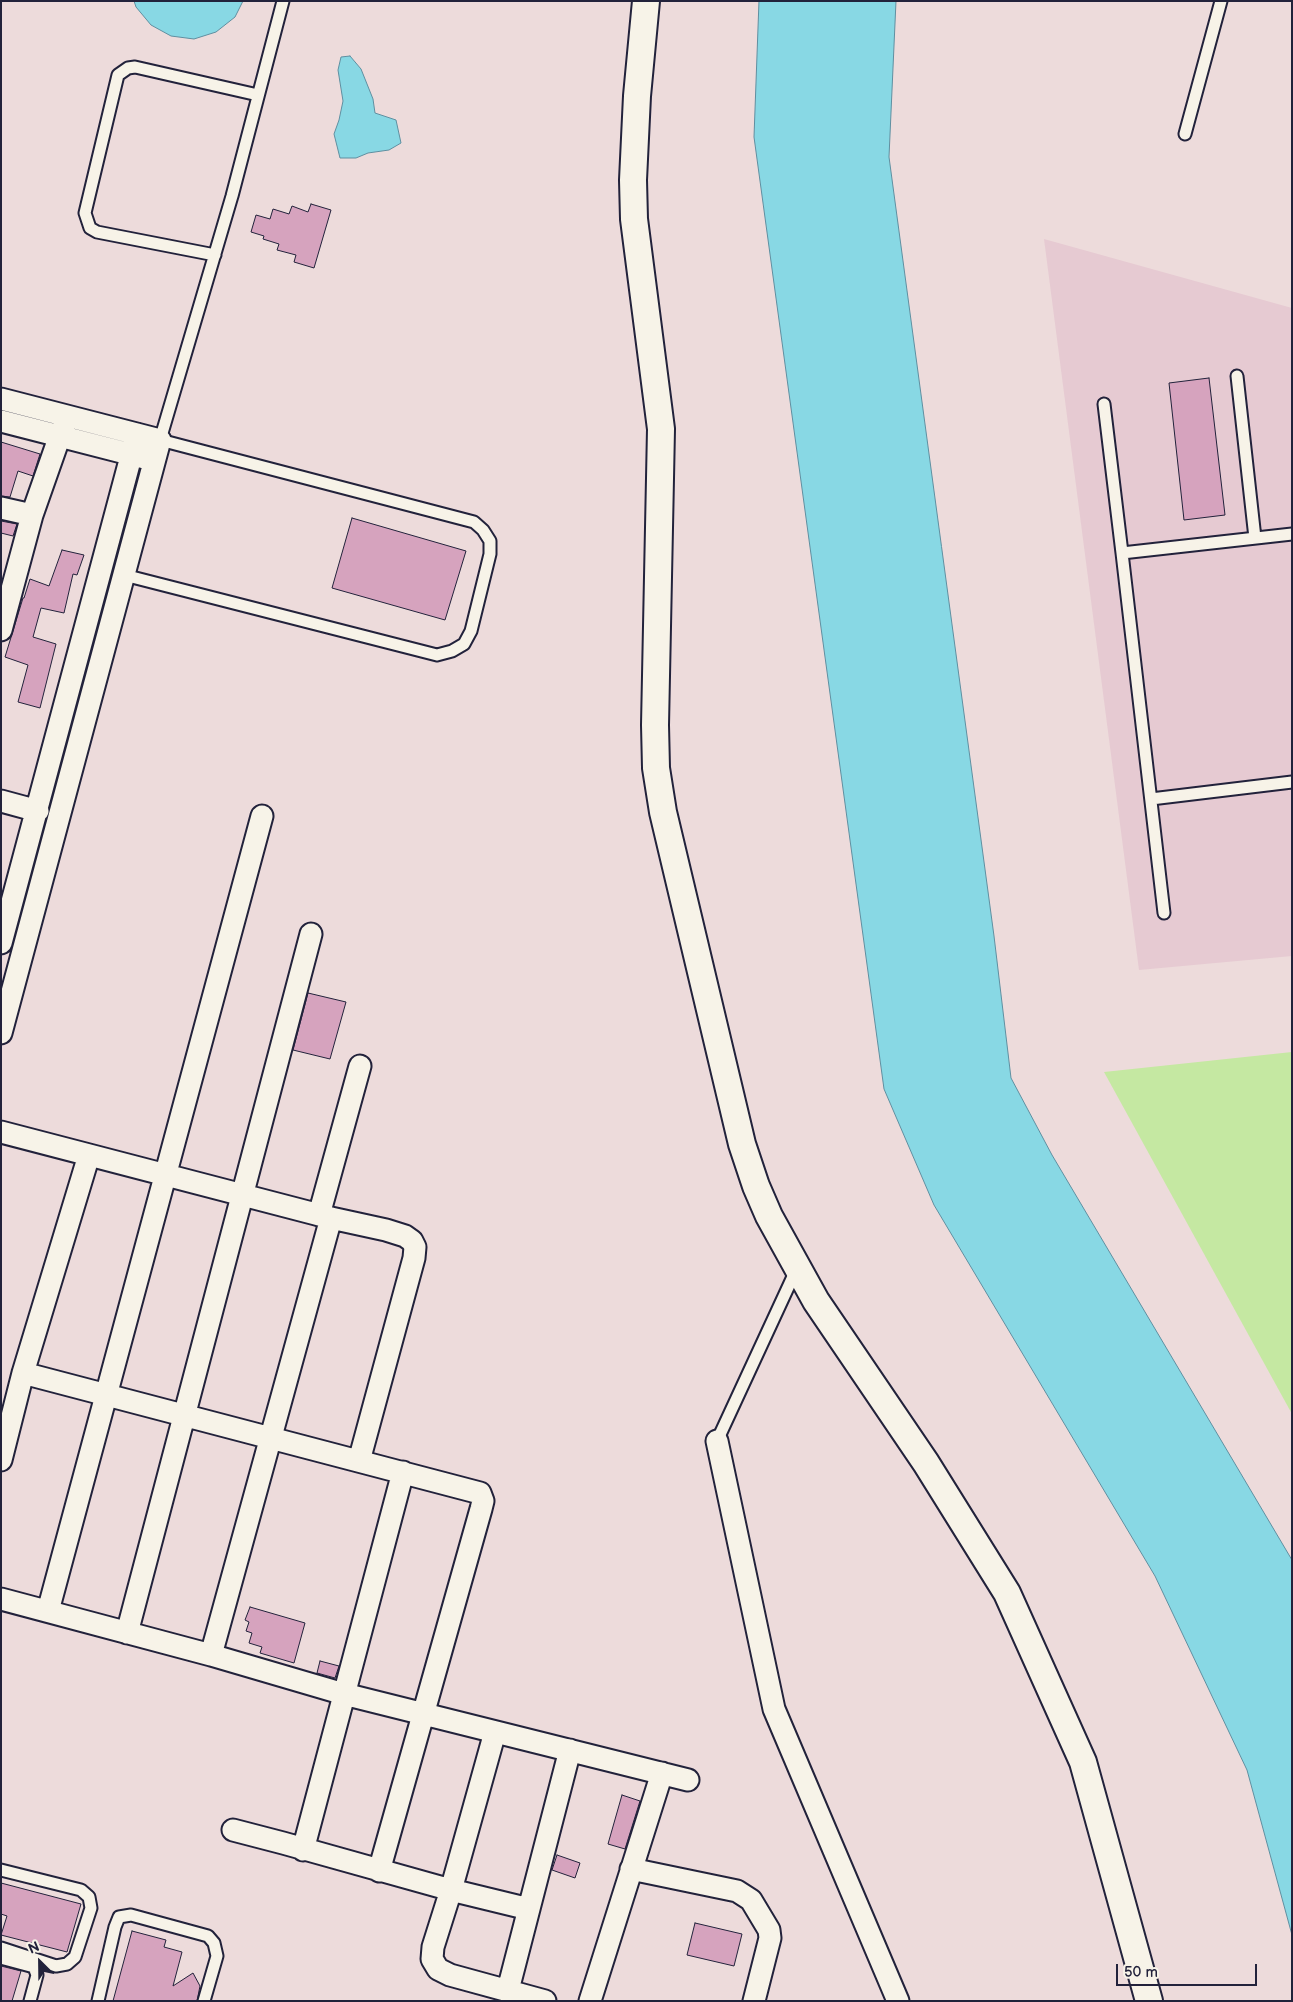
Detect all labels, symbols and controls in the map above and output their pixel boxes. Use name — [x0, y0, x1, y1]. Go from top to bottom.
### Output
north arrow — [15, 1937, 65, 1987]
text: N — [26, 1938, 42, 1958]
scale bar — [1118, 1954, 1259, 1986]
text: 50 m — [1124, 1963, 1158, 1982]

